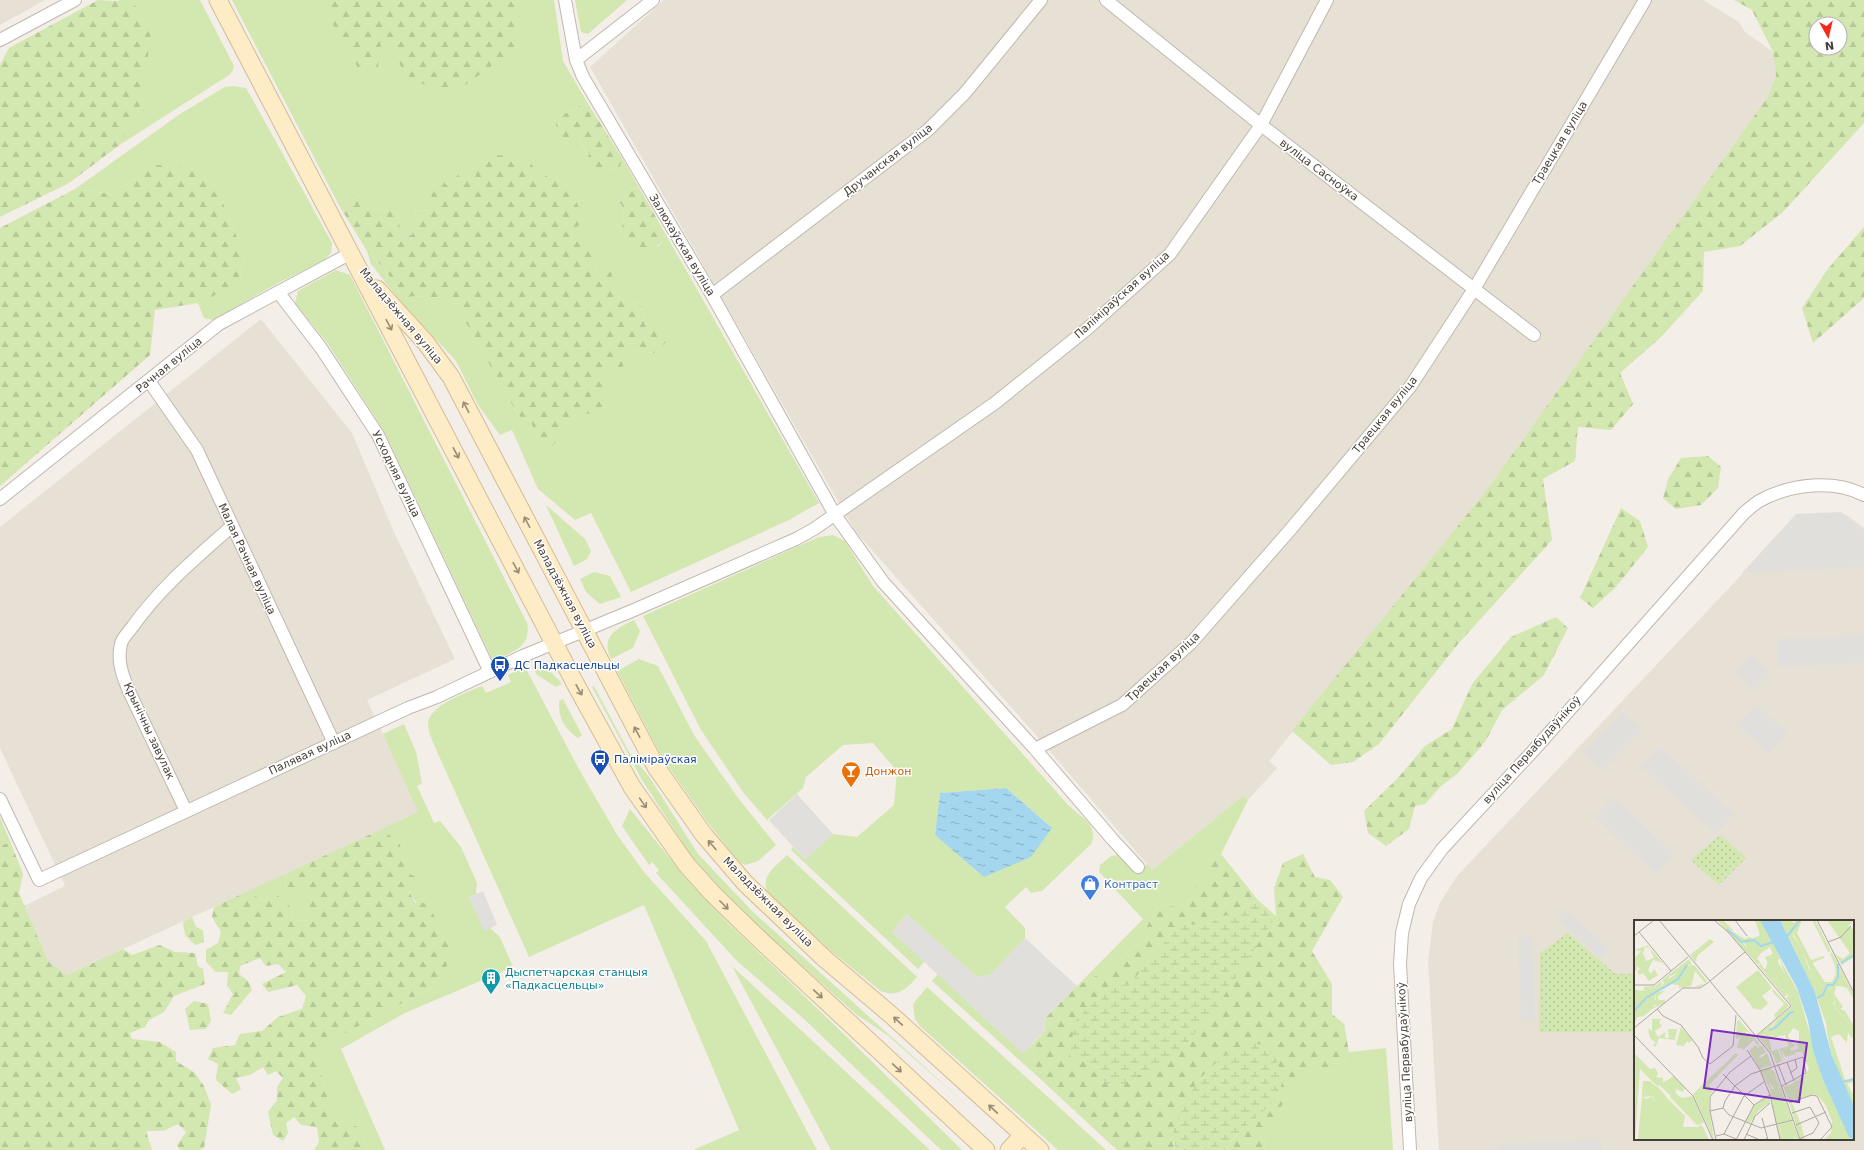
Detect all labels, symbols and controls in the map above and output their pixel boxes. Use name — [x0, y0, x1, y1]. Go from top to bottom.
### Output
north arrow — [1808, 16, 1848, 56]
text: N — [1824, 38, 1835, 52]
street label: Траецкая вуліца — [1529, 99, 1590, 188]
street label: Дручанская вуліца — [841, 121, 935, 199]
street label: вуліца Сасноўка — [1277, 136, 1361, 204]
street label: Залюхаўская вуліца — [646, 192, 718, 298]
street label: Паліміраўская вуліца — [1072, 249, 1172, 341]
street label: Маладзёжная вуліца — [357, 265, 445, 367]
one-way arrow — [386, 319, 393, 331]
street label: Рачная вуліца — [133, 334, 205, 396]
street label: Траецкая вуліца — [1349, 374, 1420, 457]
one-way arrow — [462, 401, 470, 413]
street label: Усходняя вуліца — [369, 429, 423, 519]
one-way arrow — [452, 447, 460, 459]
street label: Малая Рачная вуліца — [215, 501, 279, 617]
one-way arrow — [523, 516, 530, 528]
street label: Маладзёжная вуліца — [531, 537, 599, 651]
one-way arrow — [512, 562, 520, 574]
street label: Траецкая вуліца — [1123, 630, 1202, 705]
bus stop icon: ДС Падкасцельцы — [489, 654, 511, 682]
place label: ДС Падкасцельцы — [514, 659, 620, 672]
street label: Крынічны завулак — [121, 680, 177, 782]
one-way arrow — [575, 684, 583, 696]
street label: вуліца Первабудаўнікоў — [1480, 693, 1584, 806]
one-way arrow — [633, 727, 641, 739]
street label: Палявая вуліца — [267, 728, 353, 778]
bus stop icon: Паліміраўская — [589, 748, 611, 776]
place label: Паліміраўская — [614, 753, 697, 766]
bar icon: Донжон — [840, 760, 862, 788]
place label: Донжон — [865, 765, 911, 778]
one-way arrow — [639, 797, 647, 808]
one-way arrow — [708, 840, 717, 850]
street label: Маладзёжная вуліца — [720, 854, 816, 950]
shop icon: Контраст — [1079, 873, 1101, 901]
place label: Контраст — [1104, 878, 1159, 891]
one-way arrow — [719, 900, 729, 909]
inset map — [1634, 920, 1854, 1140]
place label: Дыспетчарская станцыя «Падкасцельцы» — [505, 966, 648, 992]
building icon: Дыспетчарская станцыя «Падкасцельцы» — [480, 967, 502, 995]
street label: вуліца Первабудаўнікоў — [1395, 981, 1415, 1122]
one-way arrow — [813, 989, 823, 999]
one-way arrow — [893, 1017, 903, 1026]
one-way arrow — [892, 1063, 902, 1073]
one-way arrow — [989, 1105, 999, 1114]

